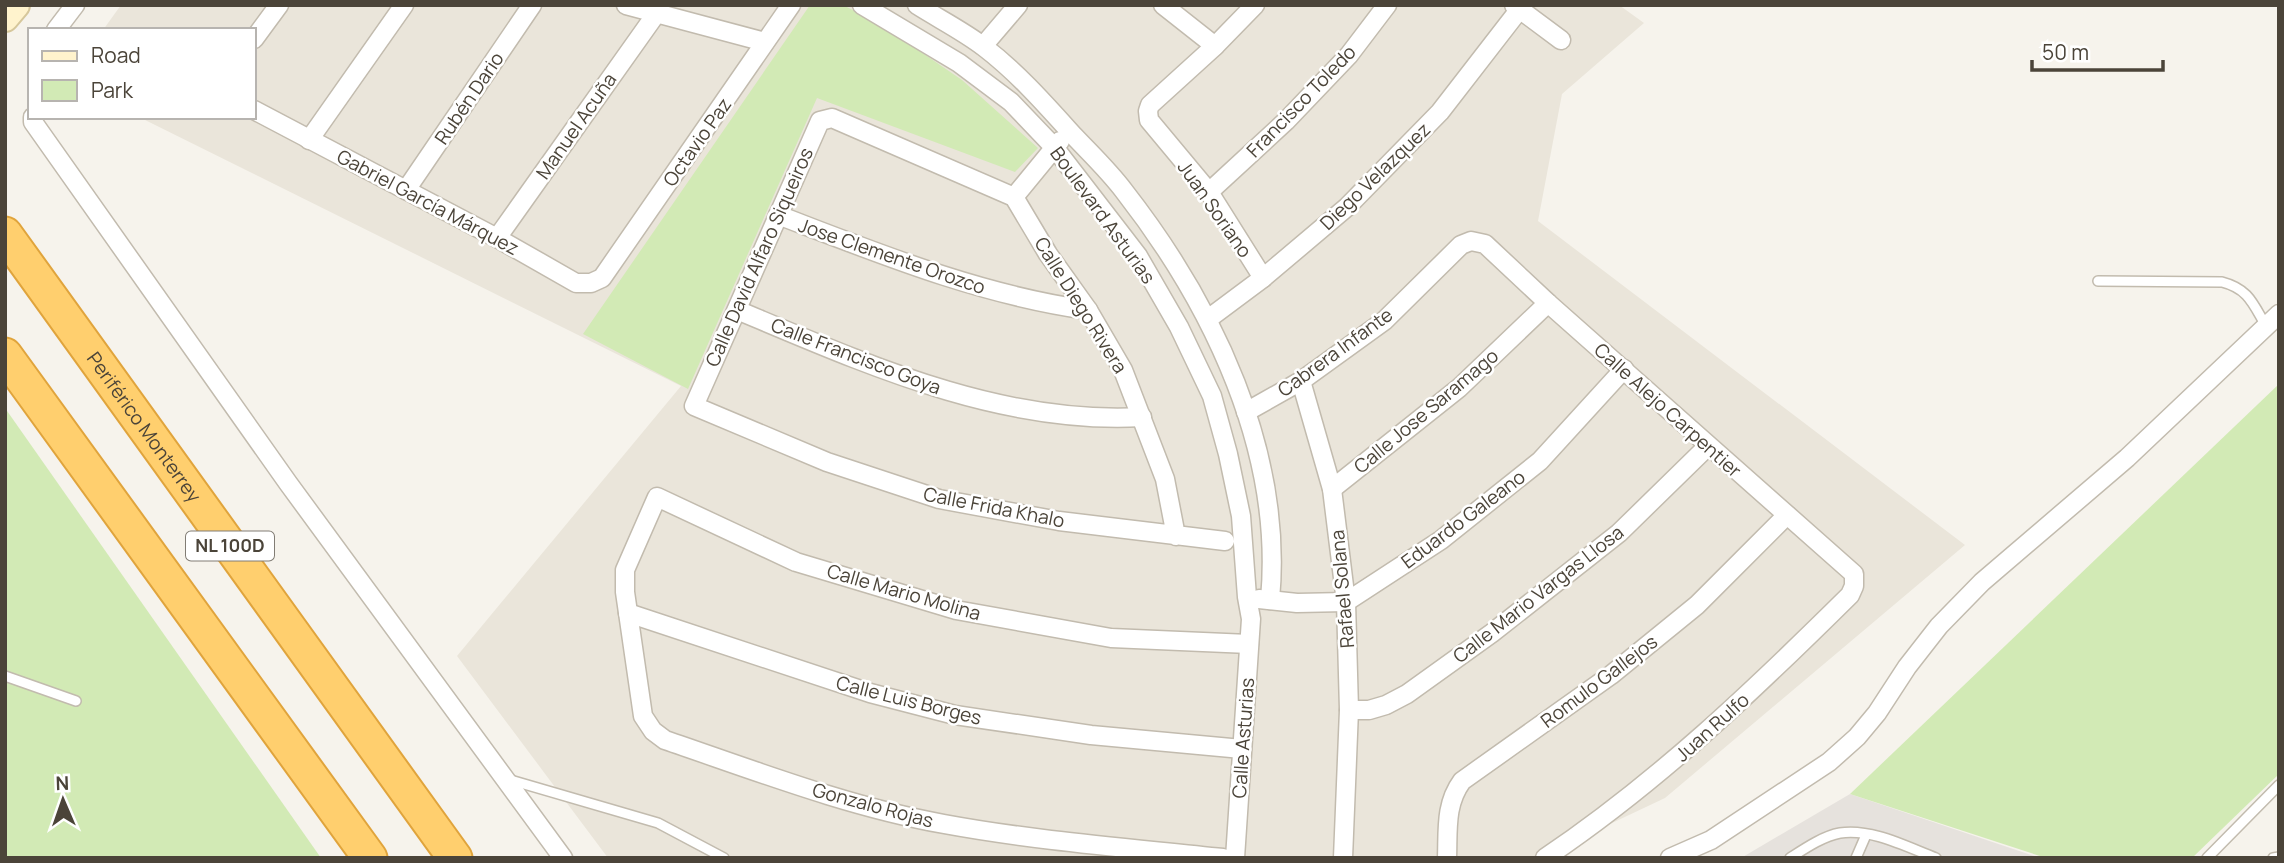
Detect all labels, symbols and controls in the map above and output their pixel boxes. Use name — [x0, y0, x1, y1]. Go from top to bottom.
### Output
legend — [28, 28, 256, 119]
scale bar — [2032, 28, 2163, 72]
text: 50 m — [2042, 38, 2089, 66]
street label: Francisco Toledo — [1241, 39, 1361, 163]
text: Road — [91, 41, 141, 69]
street label: Rubén Dario — [429, 47, 509, 149]
street label: Manuel Acuña — [530, 68, 622, 184]
text: Park — [91, 76, 133, 104]
street label: Octavio Paz — [657, 92, 737, 192]
street label: Diego Velazquez — [1314, 117, 1436, 235]
street label: Boulevard Asturias — [1044, 141, 1162, 289]
street label: Gabriel García Márquez — [332, 143, 524, 261]
street label: Calle David Alfaro Siqueiros — [699, 143, 819, 371]
street label: Juan Soriano — [1172, 155, 1258, 263]
street label: Jose Clemente Orozco — [795, 212, 989, 300]
street label: Calle Diego Rivera — [1029, 232, 1133, 378]
street label: Cabrera Infante — [1272, 301, 1398, 403]
street label: Calle Francisco Goya — [767, 312, 945, 400]
street label: Calle Alejo Carpentier — [1589, 337, 1747, 483]
street label: Calle Jose Saramago — [1348, 343, 1504, 479]
street label: Periférico Monterrey — [81, 347, 207, 507]
street label: Eduardo Galeano — [1396, 464, 1530, 574]
street label: Calle Frida Khalo — [921, 481, 1067, 533]
street label: Calle Mario Vargas Llosa — [1447, 519, 1629, 669]
street label: Rafael Solana — [1324, 529, 1360, 649]
road number: NL 100D — [186, 532, 274, 560]
street label: Calle Mario Molina — [824, 558, 984, 626]
street label: Romulo Gallejos — [1535, 629, 1663, 733]
street label: Calle Luis Borges — [834, 669, 984, 731]
street label: Calle Asturias — [1226, 677, 1260, 799]
street label: Juan Rulfo — [1669, 687, 1755, 767]
north arrow — [28, 765, 98, 835]
text: N — [55, 770, 70, 796]
street label: Gonzalo Rojas — [810, 776, 936, 834]

